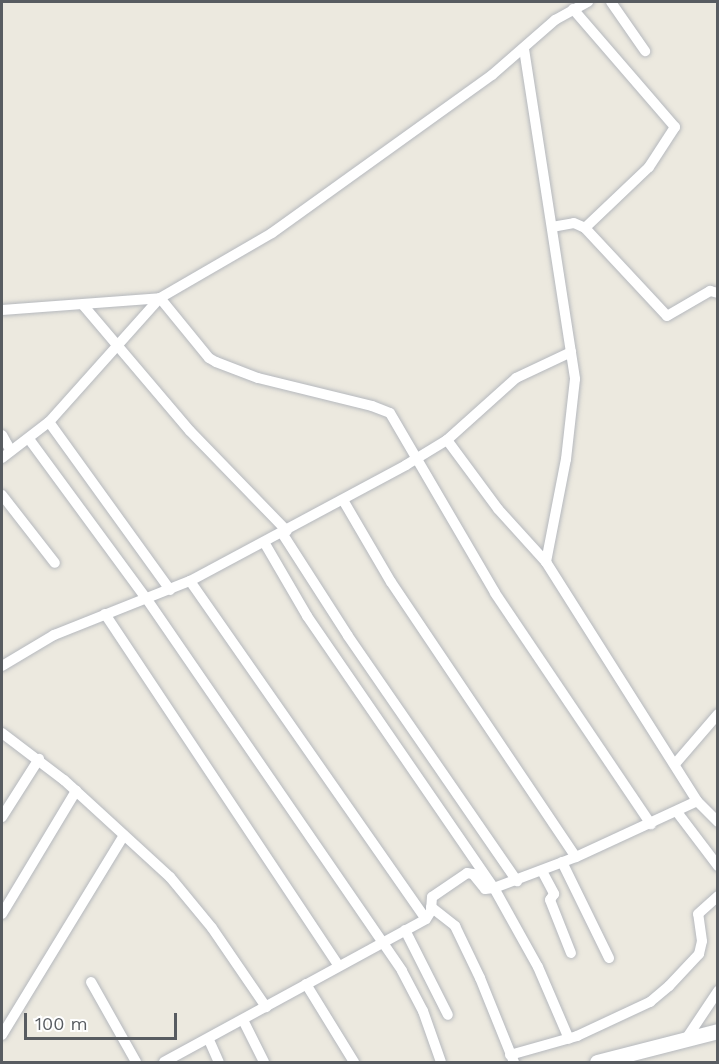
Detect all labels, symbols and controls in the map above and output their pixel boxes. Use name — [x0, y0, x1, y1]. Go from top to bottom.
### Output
scale bar — [27, 1001, 180, 1039]
text: 100 m — [35, 1013, 88, 1034]

